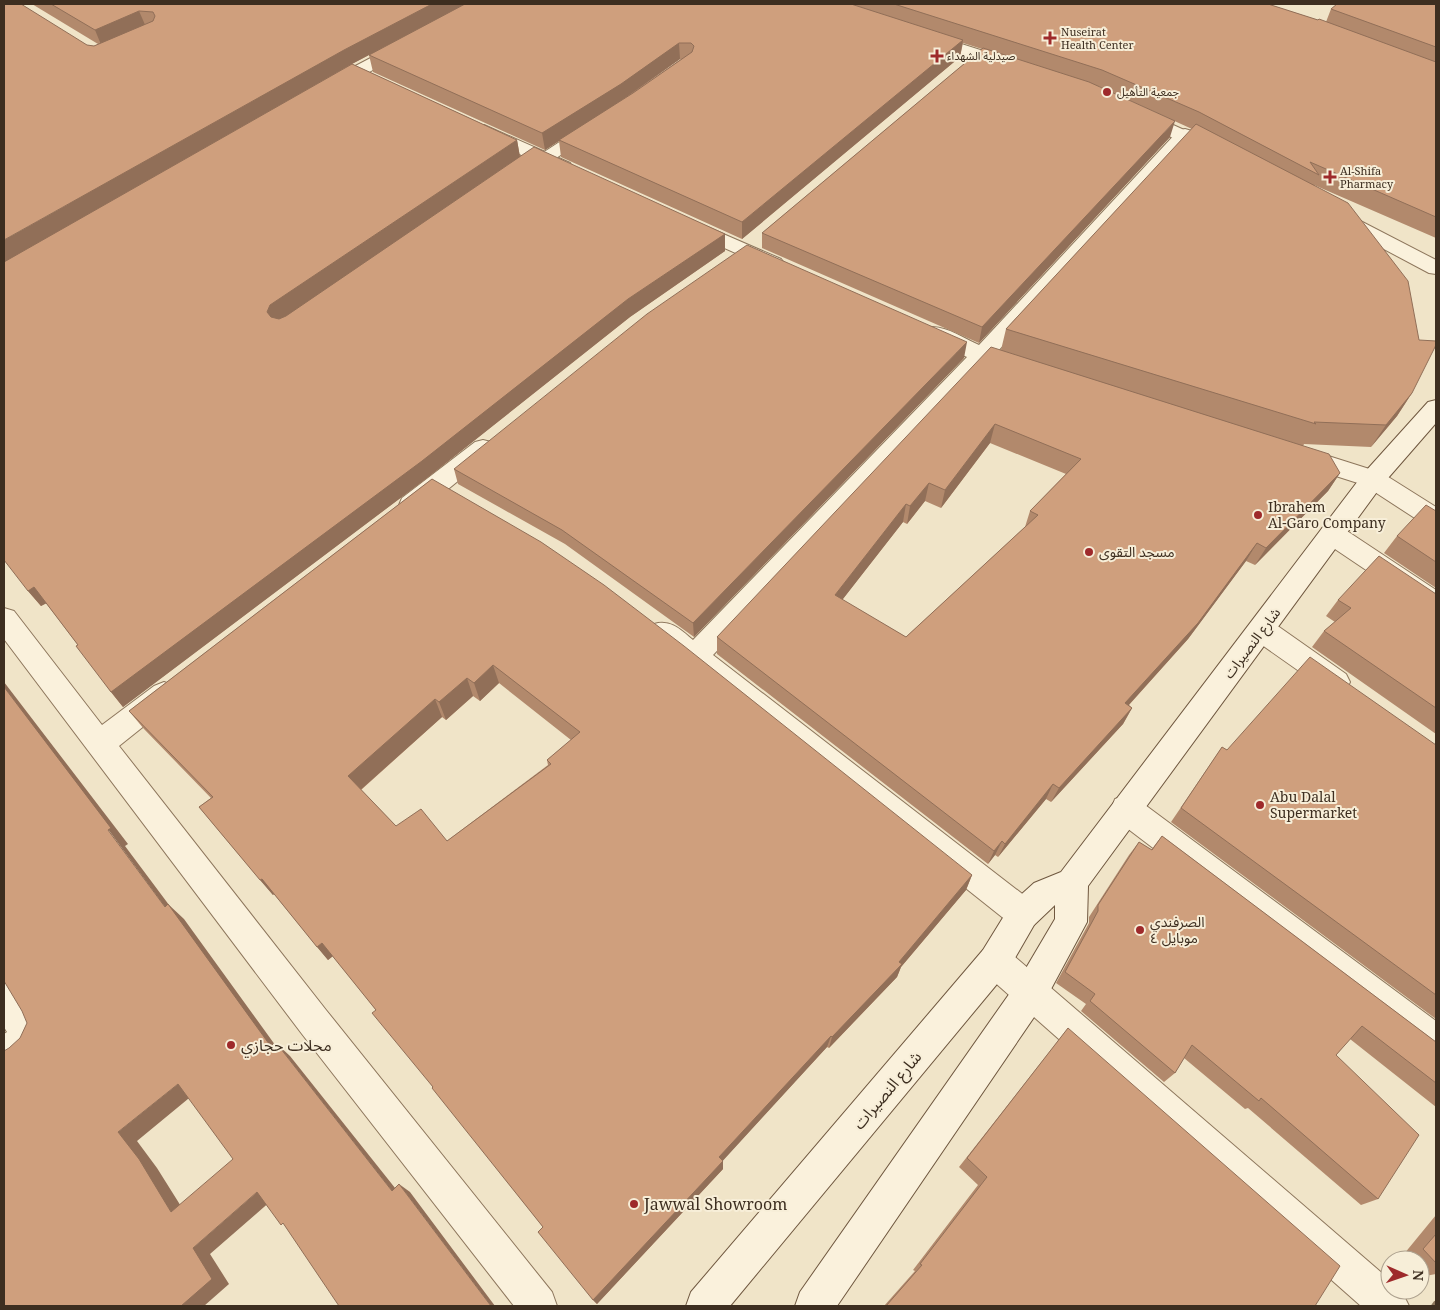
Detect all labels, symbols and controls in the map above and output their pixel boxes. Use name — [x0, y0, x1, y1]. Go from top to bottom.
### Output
place label: Nuseirat Health Center — [1061, 24, 1134, 52]
marker: Nuseirat Health Center — [1043, 31, 1057, 45]
place label: صيدلية الشهداء — [947, 48, 1016, 63]
marker: صيدلية الشهداء — [931, 50, 943, 62]
place label: جمعية التأهيل — [1117, 84, 1180, 99]
marker: جمعية التأهيل — [1101, 86, 1113, 98]
place label: Al-Shifa Pharmacy — [1340, 163, 1394, 191]
marker: Al-Shifa Pharmacy — [1324, 171, 1336, 183]
place label: Ibrahem Al-Garo Company — [1268, 497, 1386, 532]
marker: Ibrahem Al-Garo Company — [1252, 509, 1264, 521]
place label: مسجد التقوى — [1099, 542, 1175, 561]
marker: مسجد التقوى — [1083, 546, 1095, 558]
street label: شارع النصيرات — [1219, 604, 1286, 683]
place label: Abu Dalal Supermarket — [1270, 787, 1357, 822]
marker: Abu Dalal Supermarket — [1254, 799, 1266, 811]
place label: الصرفندي موبايل ٤ — [1150, 912, 1205, 947]
marker: الصرفندي موبايل ٤ — [1134, 924, 1146, 936]
place label: محلات حجازي — [241, 1034, 332, 1058]
marker: محلات حجازي — [225, 1039, 237, 1051]
street label: شارع النصيرات — [848, 1046, 928, 1135]
place label: Jawwal Showroom — [643, 1193, 787, 1215]
marker: Jawwal Showroom — [628, 1198, 640, 1210]
north arrow — [1380, 1250, 1430, 1300]
text: N — [1409, 1270, 1428, 1281]

